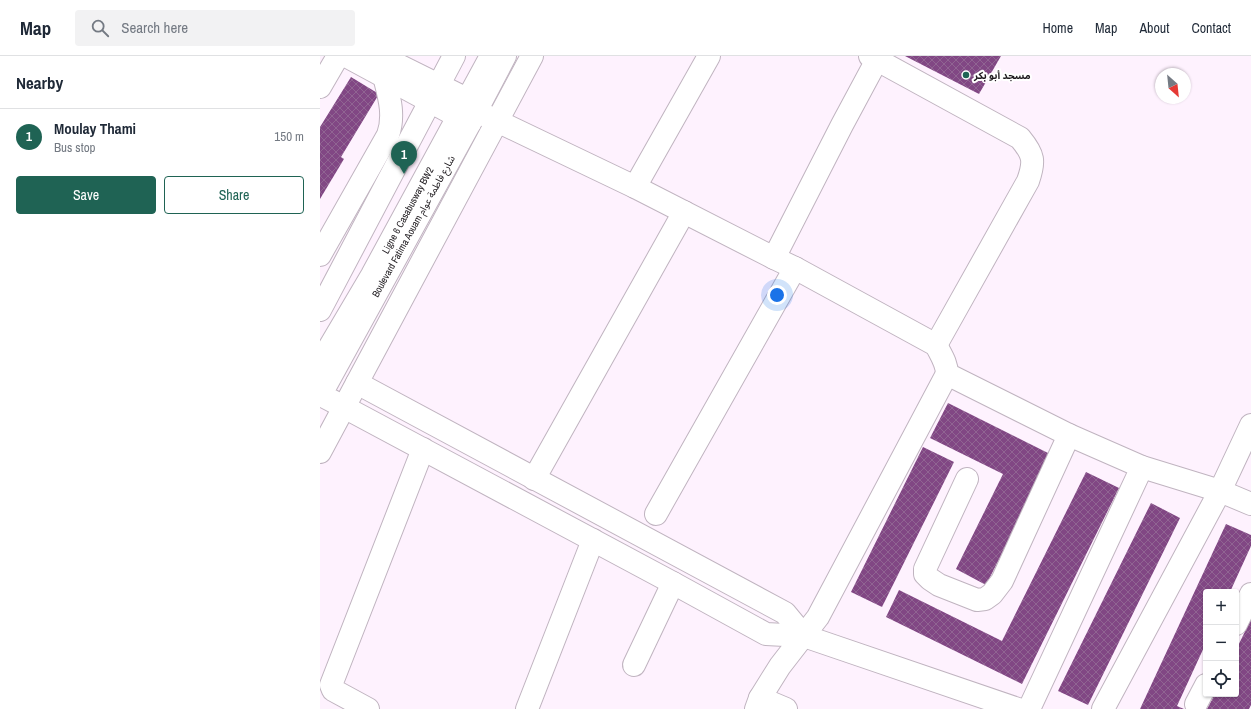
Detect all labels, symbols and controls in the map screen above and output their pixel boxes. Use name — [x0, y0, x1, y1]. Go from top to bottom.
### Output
search box — [75, 10, 355, 46]
text: Map — [20, 15, 51, 41]
icon: search — [89, 17, 111, 39]
text: Search here — [121, 17, 188, 38]
text: Home — [1042, 19, 1073, 37]
text: Map — [1095, 19, 1117, 37]
text: About — [1139, 19, 1169, 37]
text: Contact — [1191, 19, 1231, 37]
north arrow — [1155, 68, 1191, 104]
place label: مسجد أبو بكر — [973, 69, 1031, 82]
marker: مسجد أبو بكر — [961, 70, 971, 80]
text: Nearby — [16, 71, 63, 94]
text: Moulay Thami — [54, 118, 136, 139]
text: 1 — [26, 128, 32, 145]
text: 150 m — [274, 128, 304, 145]
text: Bus stop — [54, 139, 95, 156]
pin: 1 — [391, 141, 417, 174]
street label: Boulevard Fatima Aouam شارع فاطمة عوام — [369, 153, 460, 300]
street label: Ligne 6 Casabusway BW2 — [379, 164, 437, 256]
button: Save — [16, 176, 156, 214]
button: Share — [164, 176, 304, 214]
your location — [767, 285, 787, 305]
map controls — [1203, 589, 1239, 697]
button: + — [1203, 589, 1239, 625]
button: − — [1203, 625, 1239, 661]
button: locate — [1203, 661, 1239, 697]

